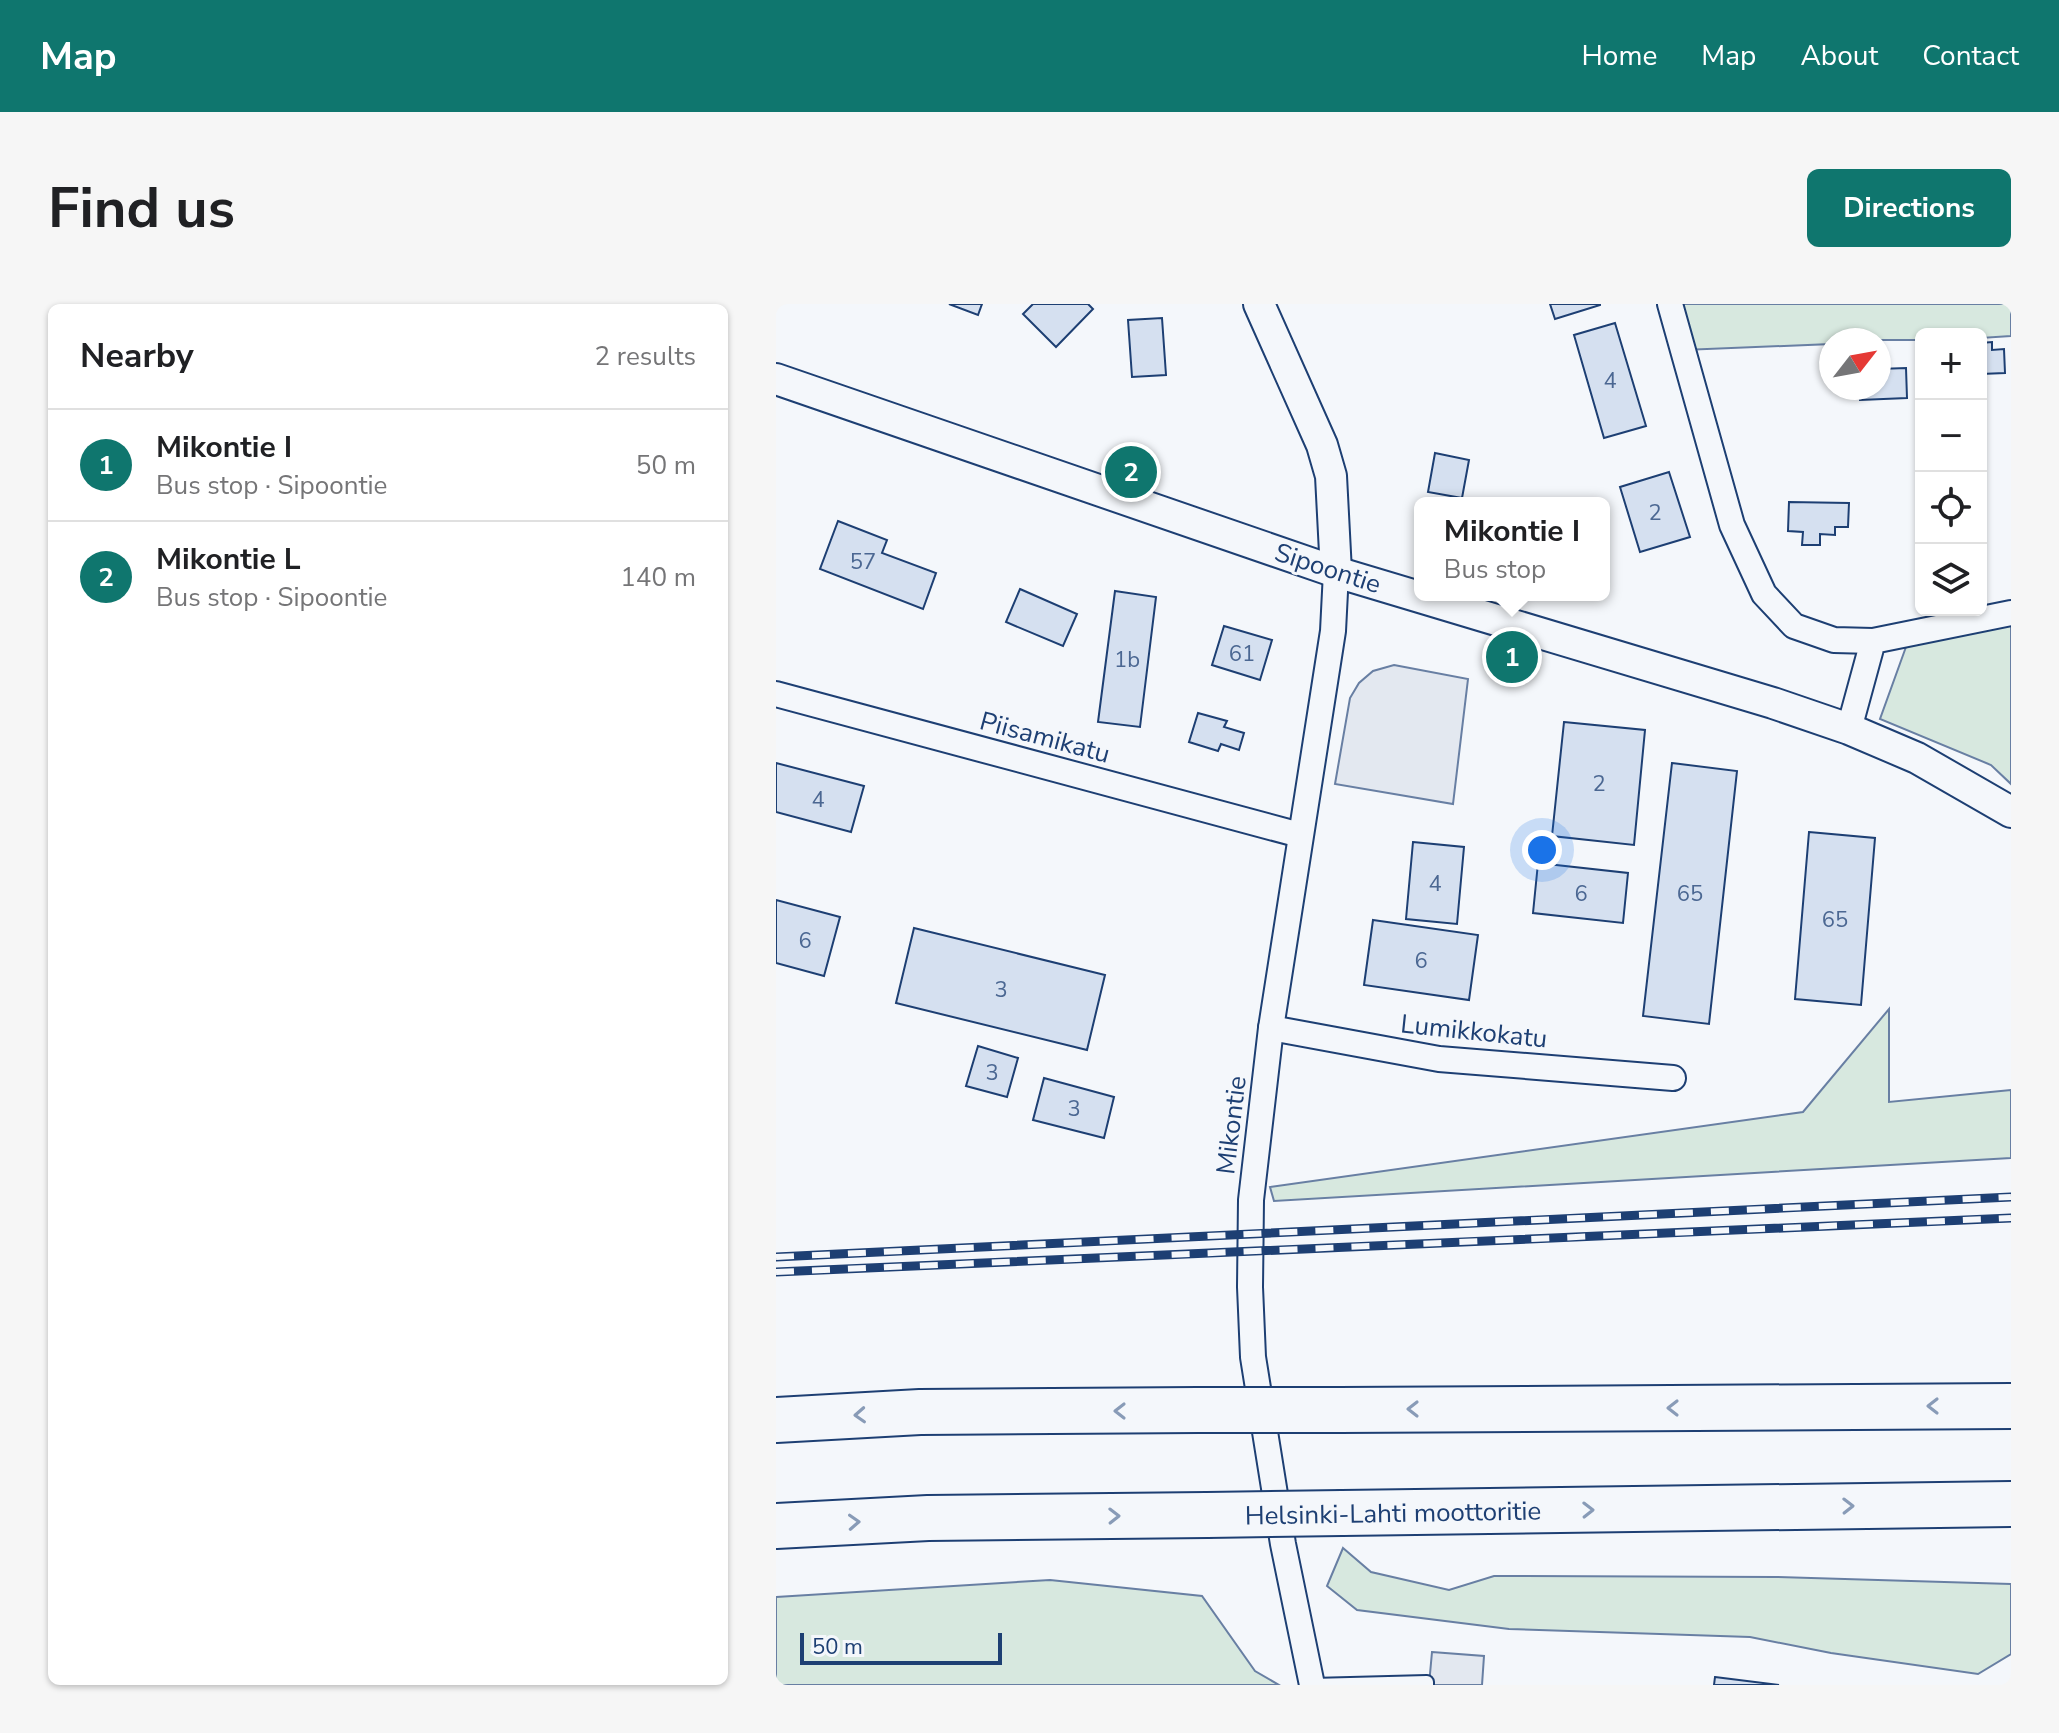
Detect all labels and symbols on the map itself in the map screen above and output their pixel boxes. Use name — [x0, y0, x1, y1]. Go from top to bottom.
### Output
north arrow — [1819, 328, 1891, 400]
house number: 4 — [1603, 366, 1617, 396]
pin: 2 — [1105, 442, 1157, 502]
house number: 2 — [1648, 498, 1662, 528]
street label: Sipoontie — [1270, 535, 1385, 602]
house number: 57 — [850, 547, 876, 577]
pin: 1 — [1486, 627, 1538, 687]
house number: 61 — [1229, 639, 1255, 669]
house number: 1b — [1114, 645, 1140, 675]
street label: Piisamikatu — [976, 703, 1114, 772]
house number: 2 — [1592, 769, 1606, 799]
house number: 4 — [811, 785, 825, 815]
your location — [1522, 830, 1562, 870]
house number: 4 — [1428, 869, 1442, 899]
house number: 6 — [1574, 879, 1588, 909]
house number: 65 — [1677, 879, 1703, 909]
house number: 65 — [1822, 905, 1848, 935]
house number: 6 — [798, 926, 812, 956]
house number: 6 — [1414, 946, 1428, 976]
house number: 3 — [994, 975, 1008, 1005]
street label: Lumikkokatu — [1399, 1006, 1549, 1057]
house number: 3 — [985, 1058, 999, 1088]
street label: Mikontie — [1208, 1074, 1255, 1176]
house number: 3 — [1067, 1094, 1081, 1124]
one-way arrow — [1926, 1397, 1939, 1415]
one-way arrow — [1666, 1399, 1679, 1417]
one-way arrow — [1406, 1400, 1419, 1418]
one-way arrow — [1113, 1402, 1126, 1420]
one-way arrow — [853, 1406, 866, 1423]
street label: Helsinki-Lahti moottoritie — [1244, 1493, 1542, 1534]
one-way arrow — [1842, 1497, 1855, 1515]
one-way arrow — [1582, 1501, 1595, 1519]
one-way arrow — [1108, 1507, 1121, 1525]
one-way arrow — [848, 1514, 861, 1531]
scale bar — [800, 1629, 1002, 1665]

